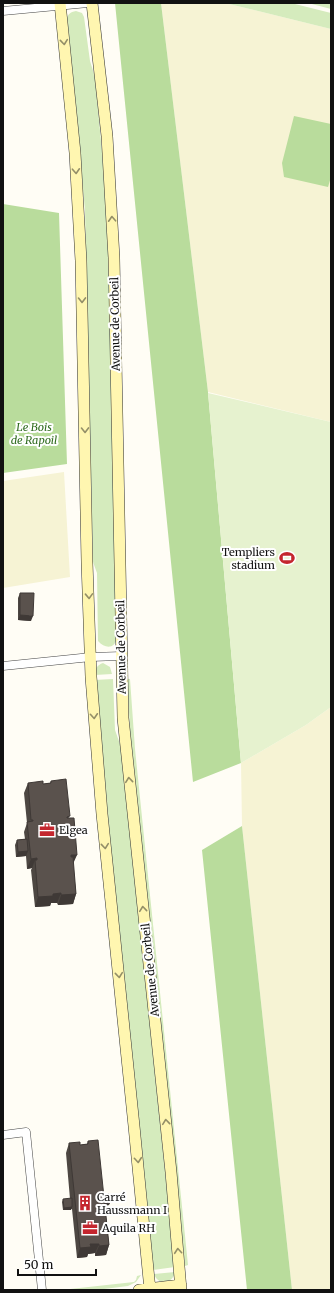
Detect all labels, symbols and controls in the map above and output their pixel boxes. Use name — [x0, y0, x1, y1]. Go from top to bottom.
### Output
one-way arrow — [59, 39, 68, 45]
one-way arrow — [72, 168, 81, 174]
one-way arrow — [108, 216, 116, 222]
street label: Avenue de Corbeil — [107, 276, 123, 372]
one-way arrow — [78, 297, 86, 303]
park label: Le Bois de Rapoil — [11, 420, 57, 447]
one-way arrow — [81, 427, 89, 433]
place label: Templiers stadium — [222, 545, 275, 572]
sports icon: Templiers stadium — [278, 549, 296, 567]
one-way arrow — [85, 593, 93, 599]
street label: Avenue de Corbeil — [113, 599, 129, 695]
one-way arrow — [90, 713, 99, 719]
one-way arrow — [125, 777, 134, 783]
office icon: Elgea — [38, 821, 56, 839]
place label: Elgea — [59, 823, 88, 837]
one-way arrow — [100, 843, 109, 849]
one-way arrow — [139, 906, 148, 912]
street label: Avenue de Corbeil — [138, 922, 162, 1018]
one-way arrow — [114, 972, 123, 978]
one-way arrow — [161, 1119, 170, 1125]
one-way arrow — [133, 1157, 142, 1163]
place label: Carré Haussmann I — [97, 1190, 167, 1217]
building icon: Carré Haussmann I — [76, 1194, 94, 1212]
office icon: Aquila RH — [81, 1219, 99, 1237]
place label: Aquila RH — [101, 1221, 155, 1235]
one-way arrow — [174, 1248, 183, 1254]
scale bar — [18, 1251, 96, 1277]
text: 50 m — [24, 1257, 53, 1272]

